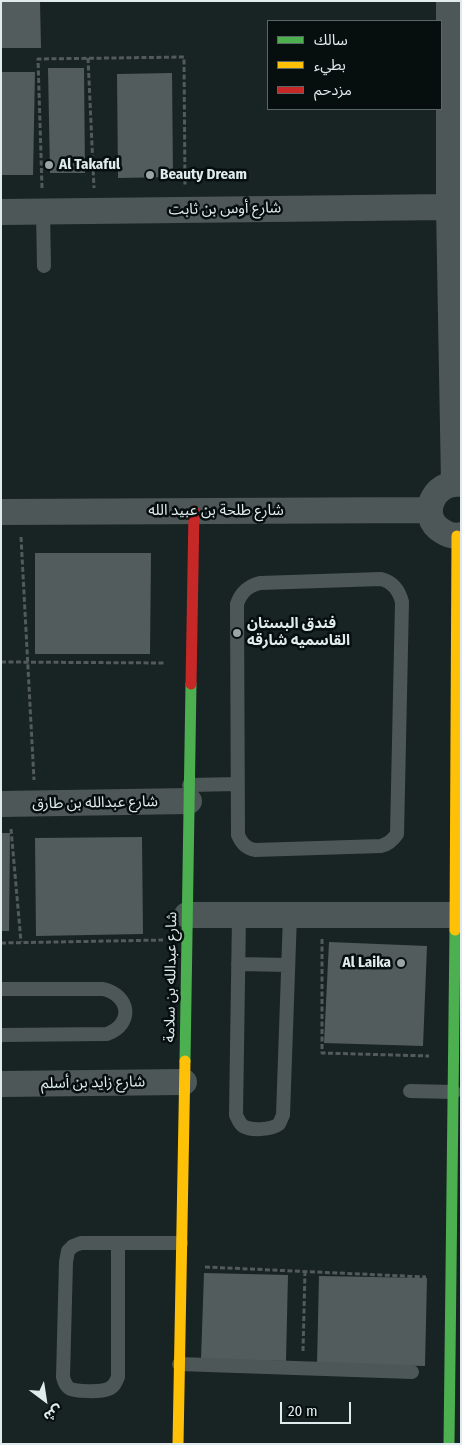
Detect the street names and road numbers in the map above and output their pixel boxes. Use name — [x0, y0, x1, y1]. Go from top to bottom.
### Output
street label: شارع أوس بن ثابت — [169, 199, 281, 219]
street label: شارع طلحة بن عبيد الله — [148, 502, 284, 520]
street label: شارع عبدالله بن طارق — [32, 793, 158, 813]
street label: شارع عبدالله بن سلامة — [161, 912, 181, 1042]
street label: شارع زايد بن أسلم — [41, 1073, 145, 1093]

